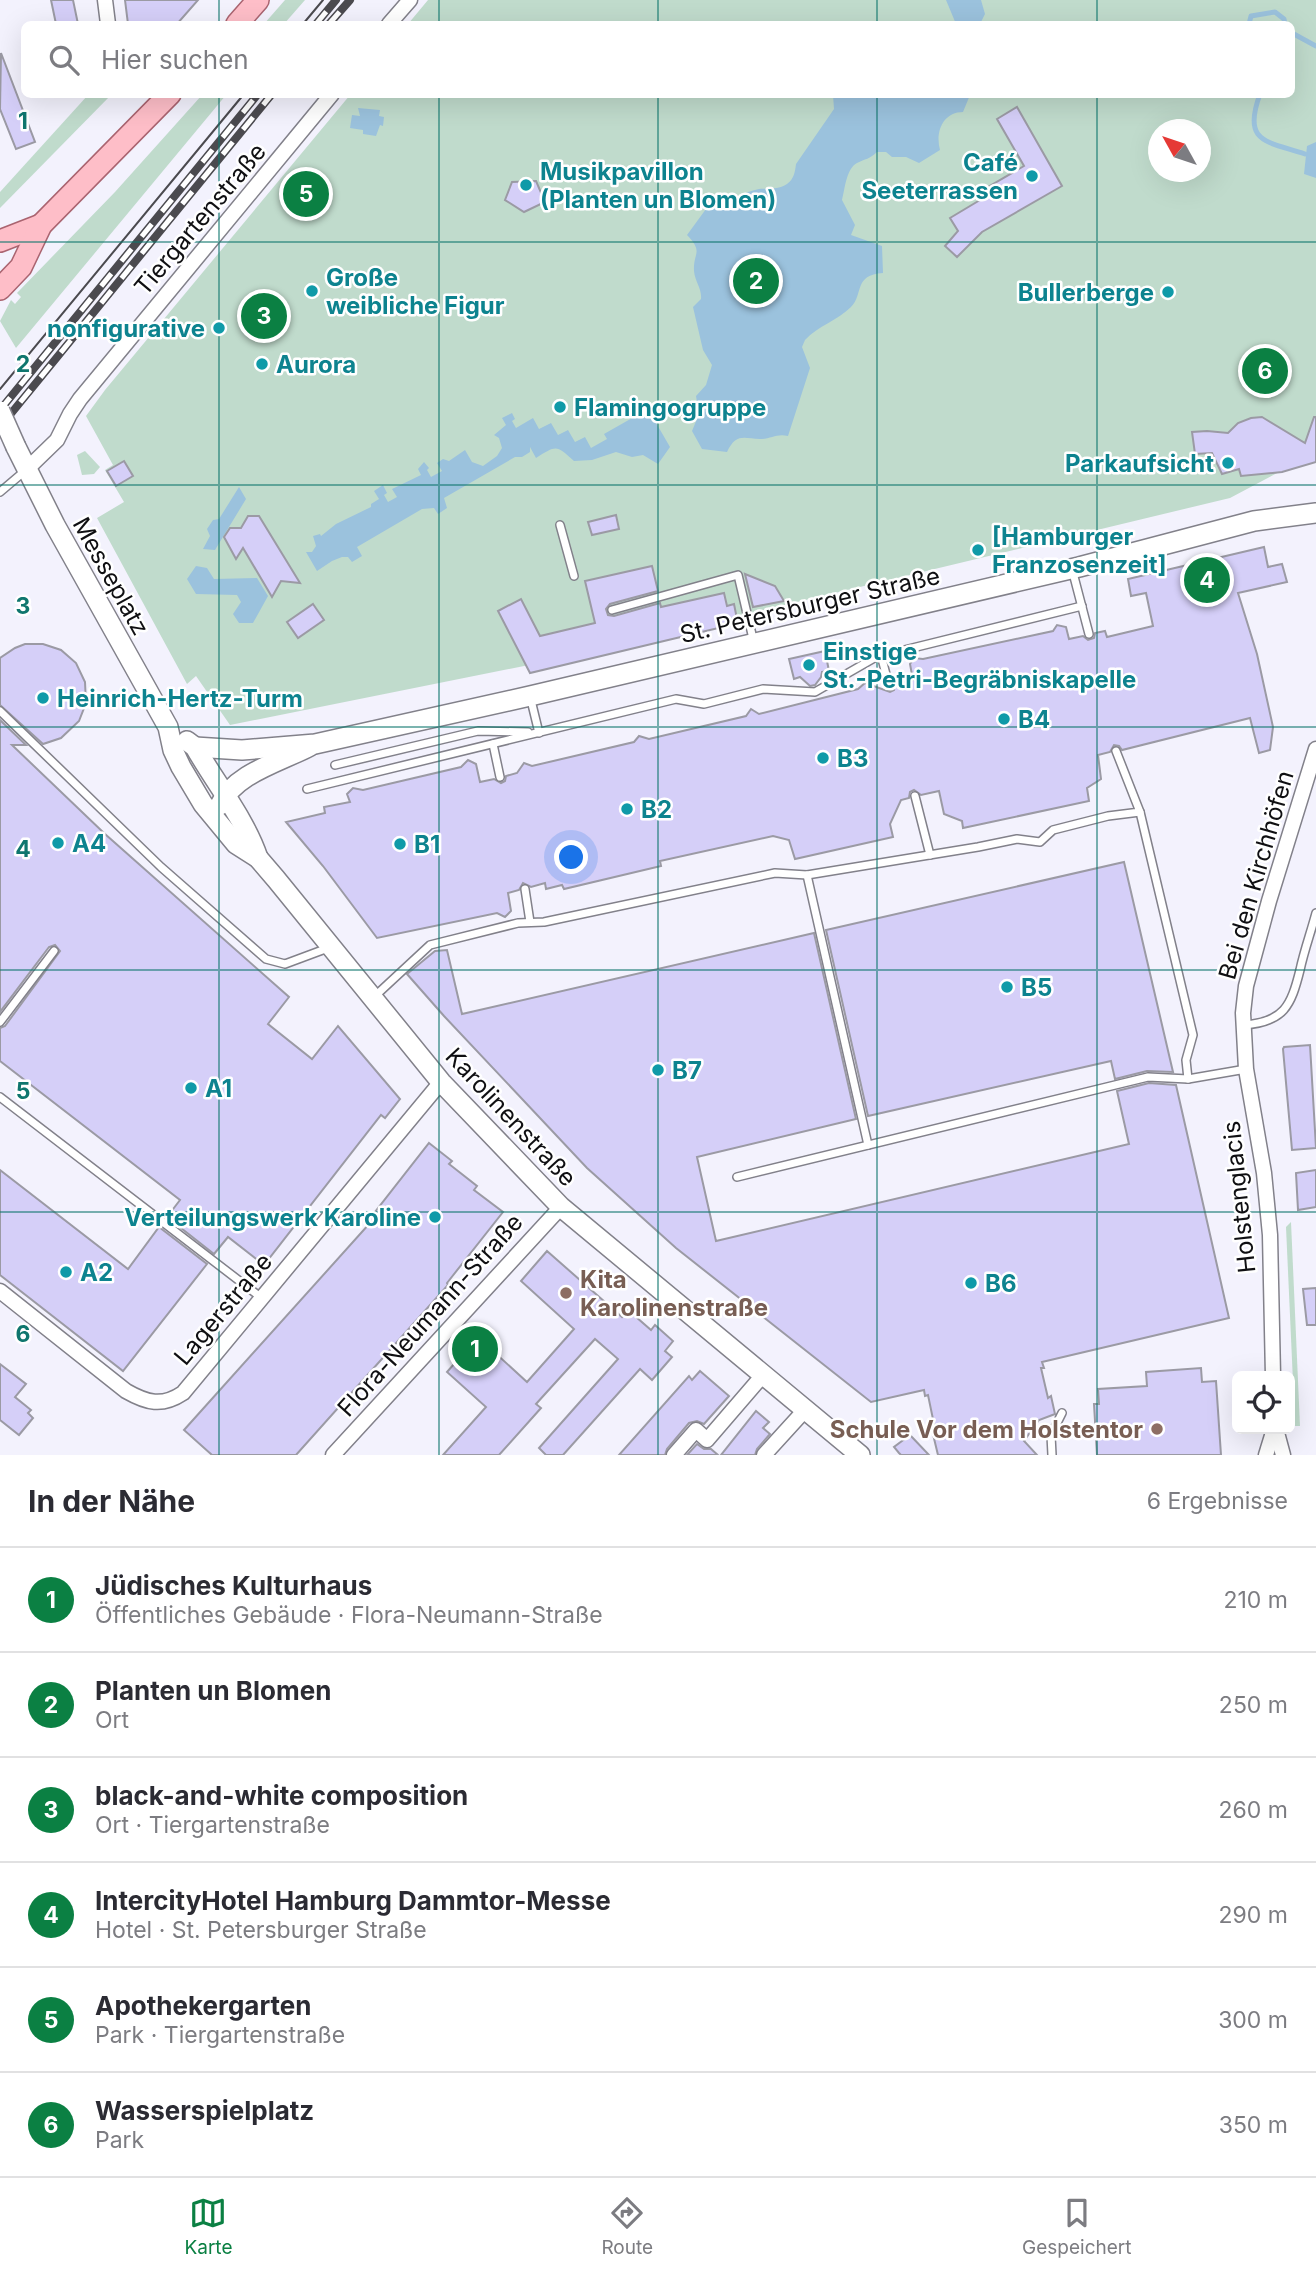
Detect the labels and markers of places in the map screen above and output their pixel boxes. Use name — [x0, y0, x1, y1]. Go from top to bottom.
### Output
place label: Café Seeterrassen — [861, 148, 1018, 205]
place label: Musikpavillon (Planten un Blomen) — [540, 157, 776, 214]
pin: 5 — [283, 168, 329, 220]
marker: Café Seeterrassen — [1024, 168, 1040, 184]
marker: Musikpavillon (Planten un Blomen) — [518, 177, 534, 193]
pin: 2 — [733, 255, 779, 307]
place label: Große weibliche Figur — [326, 263, 505, 320]
place label: Bullerberge — [1018, 278, 1154, 307]
marker: Große weibliche Figur — [304, 283, 320, 299]
marker: Bullerberge — [1160, 284, 1176, 300]
pin: 3 — [241, 290, 287, 342]
place label: nonfigurative — [47, 314, 205, 343]
marker: nonfigurative — [211, 320, 227, 336]
pin: 6 — [1242, 345, 1288, 397]
place label: Aurora — [276, 350, 356, 379]
marker: Aurora — [254, 356, 270, 372]
place label: Flamingogruppe — [574, 393, 766, 422]
marker: Flamingogruppe — [552, 399, 568, 415]
place label: Parkaufsicht — [1065, 449, 1214, 478]
marker: Parkaufsicht — [1220, 455, 1236, 471]
place label: [Hamburger Franzosenzeit] — [992, 522, 1167, 579]
marker: [Hamburger Franzosenzeit] — [970, 542, 986, 558]
pin: 4 — [1184, 554, 1230, 606]
place label: Einstige St.-Petri-Begräbniskapelle — [823, 637, 1136, 694]
marker: Einstige St.-Petri-Begräbniskapelle — [801, 657, 817, 673]
place label: Heinrich-Hertz-Turm — [57, 684, 303, 713]
marker: Heinrich-Hertz-Turm — [35, 690, 51, 706]
place label: B4 — [1018, 705, 1050, 734]
marker: B4 — [996, 711, 1012, 727]
place label: B3 — [837, 744, 868, 773]
marker: B3 — [815, 750, 831, 766]
place label: B2 — [641, 795, 672, 824]
marker: B2 — [619, 801, 635, 817]
place label: A4 — [72, 829, 106, 858]
place label: B1 — [414, 830, 440, 859]
marker: A4 — [50, 835, 66, 851]
marker: B1 — [392, 836, 408, 852]
place label: B5 — [1021, 973, 1052, 1002]
marker: B5 — [999, 979, 1015, 995]
place label: B7 — [672, 1056, 702, 1085]
marker: B7 — [650, 1062, 666, 1078]
place label: A1 — [205, 1074, 232, 1103]
marker: A1 — [183, 1080, 199, 1096]
place label: Verteilungswerk Karoline — [124, 1203, 421, 1232]
marker: Verteilungswerk Karoline — [427, 1209, 443, 1225]
place label: A2 — [80, 1258, 113, 1287]
marker: A2 — [58, 1264, 74, 1280]
place label: Kita Karolinenstraße — [580, 1265, 768, 1322]
place label: B6 — [985, 1269, 1016, 1298]
marker: B6 — [963, 1275, 979, 1291]
marker: Kita Karolinenstraße — [558, 1285, 574, 1301]
pin: 1 — [452, 1323, 498, 1375]
place label: Schule Vor dem Holstentor — [830, 1415, 1143, 1444]
marker: Schule Vor dem Holstentor — [1149, 1421, 1165, 1437]

